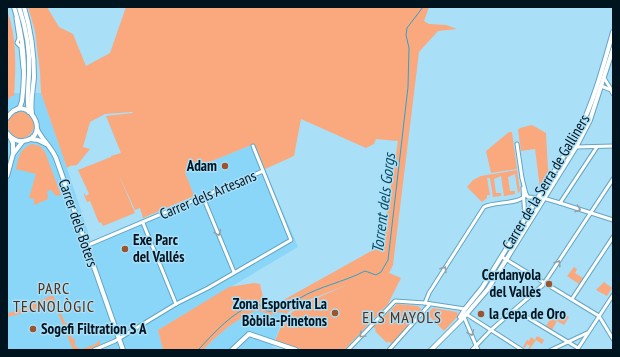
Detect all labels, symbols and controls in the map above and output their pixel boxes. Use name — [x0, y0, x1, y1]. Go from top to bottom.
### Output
street label: Carrer de la Serra de Galliners — [498, 111, 593, 253]
water label: Torrent dels Gorgs — [367, 151, 399, 254]
place label: Adam — [186, 156, 217, 175]
marker: Adam — [220, 161, 230, 171]
street label: Carrer dels Artesans — [157, 166, 259, 223]
street label: Carrer dels Boters — [55, 176, 102, 269]
one-way arrow — [575, 204, 582, 213]
one-way arrow — [213, 228, 221, 236]
place label: Exe Parc del Vallés — [133, 230, 184, 266]
marker: Exe Parc del Vallés — [120, 244, 130, 254]
one-way arrow — [553, 260, 560, 267]
place label: Cerdanyola del Vallès — [482, 265, 541, 301]
one-way arrow — [439, 266, 447, 273]
district label: PARC TECNOLÒGIC — [13, 278, 95, 316]
marker: Cerdanyola del Vallès — [544, 279, 554, 289]
place label: Zona Esportiva La Bòbila-Pinetons — [233, 294, 327, 330]
place label: la Cepa de Oro — [489, 304, 566, 323]
district label: ELS MAYOLS — [362, 307, 442, 327]
marker: Zona Esportiva La Bòbila-Pinetons — [330, 308, 340, 318]
marker: la Cepa de Oro — [476, 309, 486, 319]
place label: Sogefi Filtration S A — [41, 319, 147, 338]
marker: Sogefi Filtration S A — [28, 324, 38, 334]
one-way arrow — [466, 329, 474, 337]
one-way arrow — [359, 331, 366, 338]

